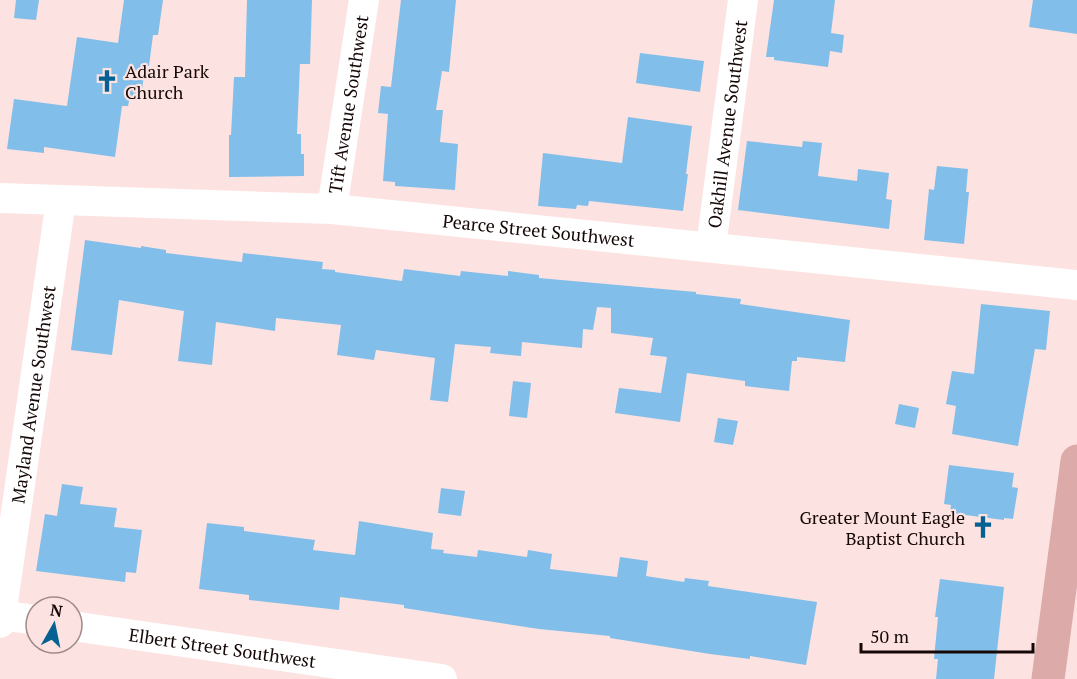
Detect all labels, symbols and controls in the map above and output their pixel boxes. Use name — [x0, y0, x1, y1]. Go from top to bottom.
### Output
street label: Tift Avenue Southwest — [323, 13, 374, 195]
street label: Oakhill Avenue Southwest — [702, 18, 752, 230]
place label: Adair Park Church — [125, 59, 210, 104]
church icon: Adair Park Church — [94, 68, 120, 94]
street label: Pearce Street Southwest — [442, 208, 636, 252]
street label: Mayland Avenue Southwest — [5, 283, 61, 505]
place label: Greater Mount Eagle Baptist Church — [799, 505, 965, 550]
church icon: Greater Mount Eagle Baptist Church — [970, 514, 996, 540]
north arrow — [24, 595, 84, 655]
text: N — [49, 598, 64, 622]
scale bar — [861, 616, 1034, 654]
street label: Elbert Street Southwest — [127, 622, 318, 673]
text: 50 m — [870, 624, 910, 648]

